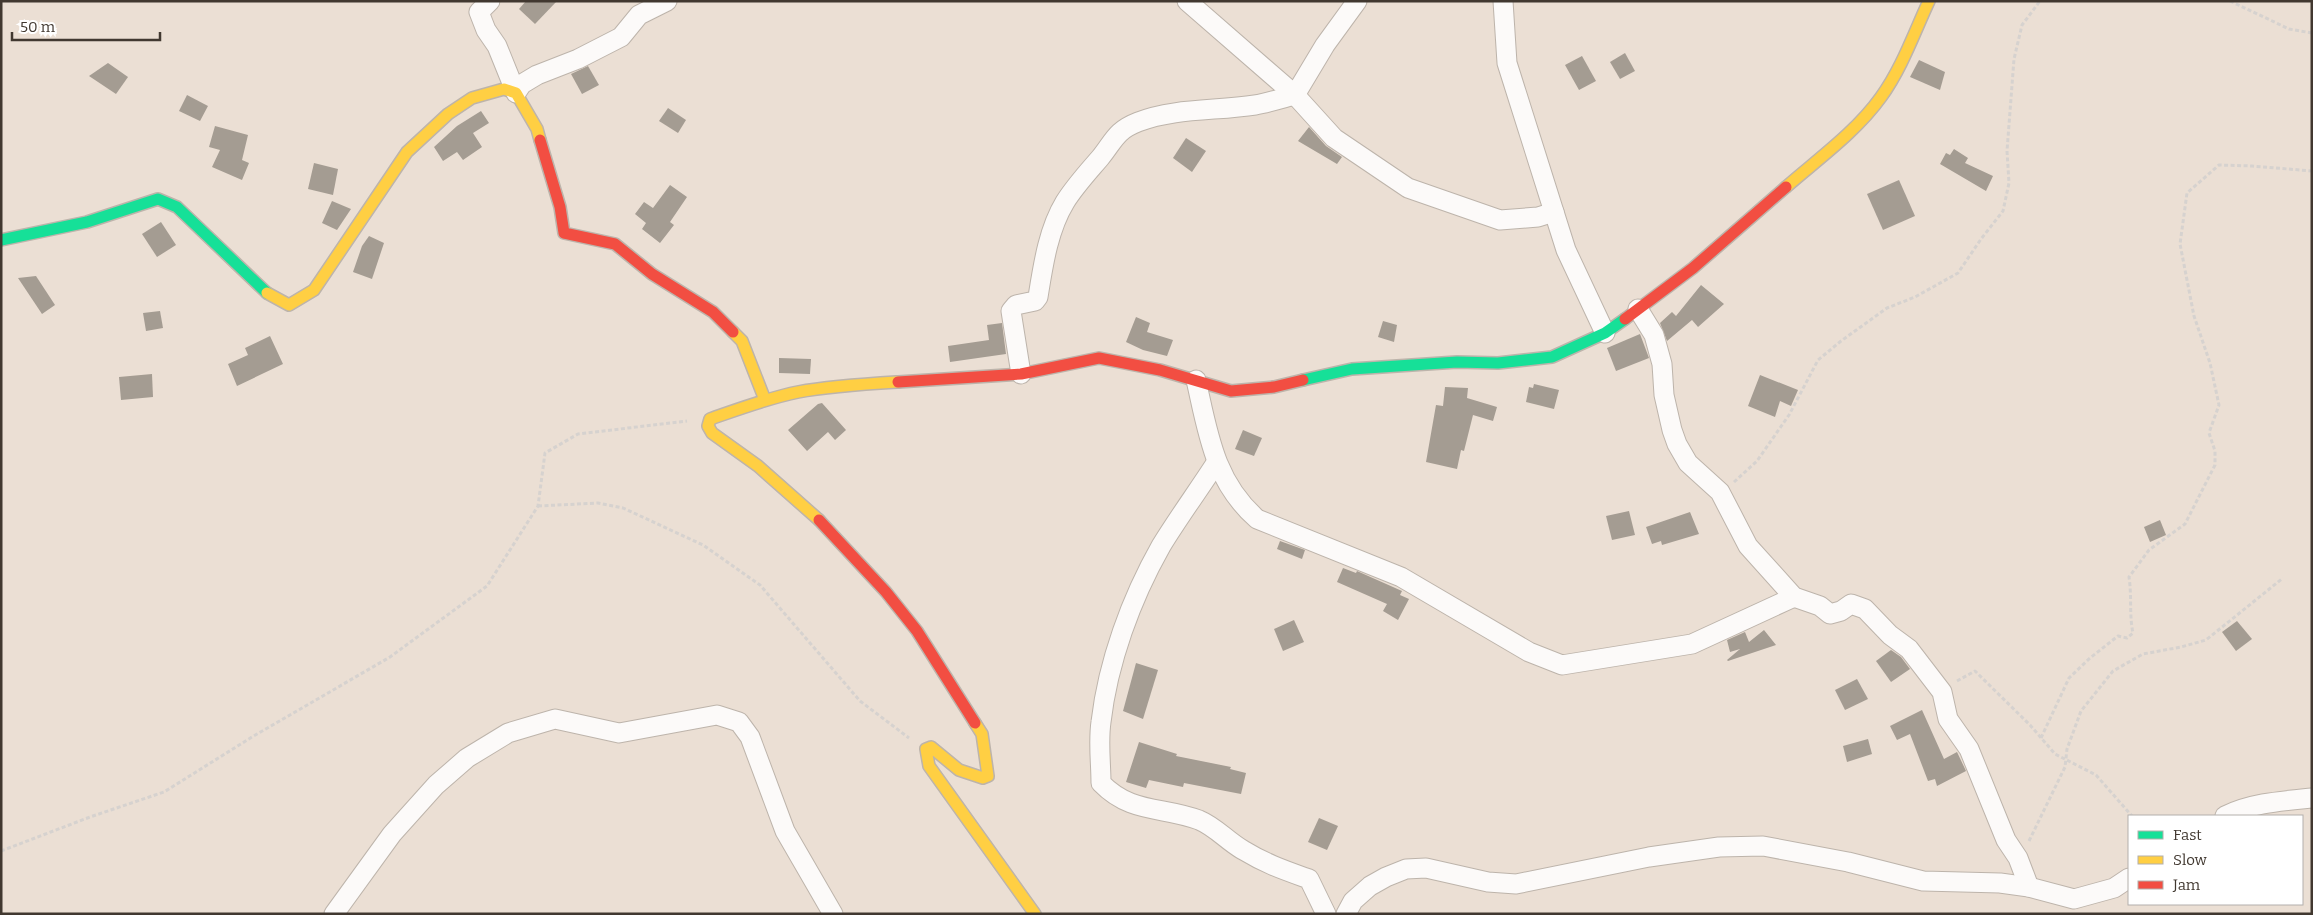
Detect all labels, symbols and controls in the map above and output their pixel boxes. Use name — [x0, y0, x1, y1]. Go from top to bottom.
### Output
scale bar — [12, 10, 160, 42]
text: 50 m — [20, 18, 56, 36]
legend — [2128, 815, 2303, 905]
text: Fast — [2173, 826, 2202, 844]
text: Slow — [2173, 851, 2208, 869]
text: Jam — [2172, 876, 2201, 894]

